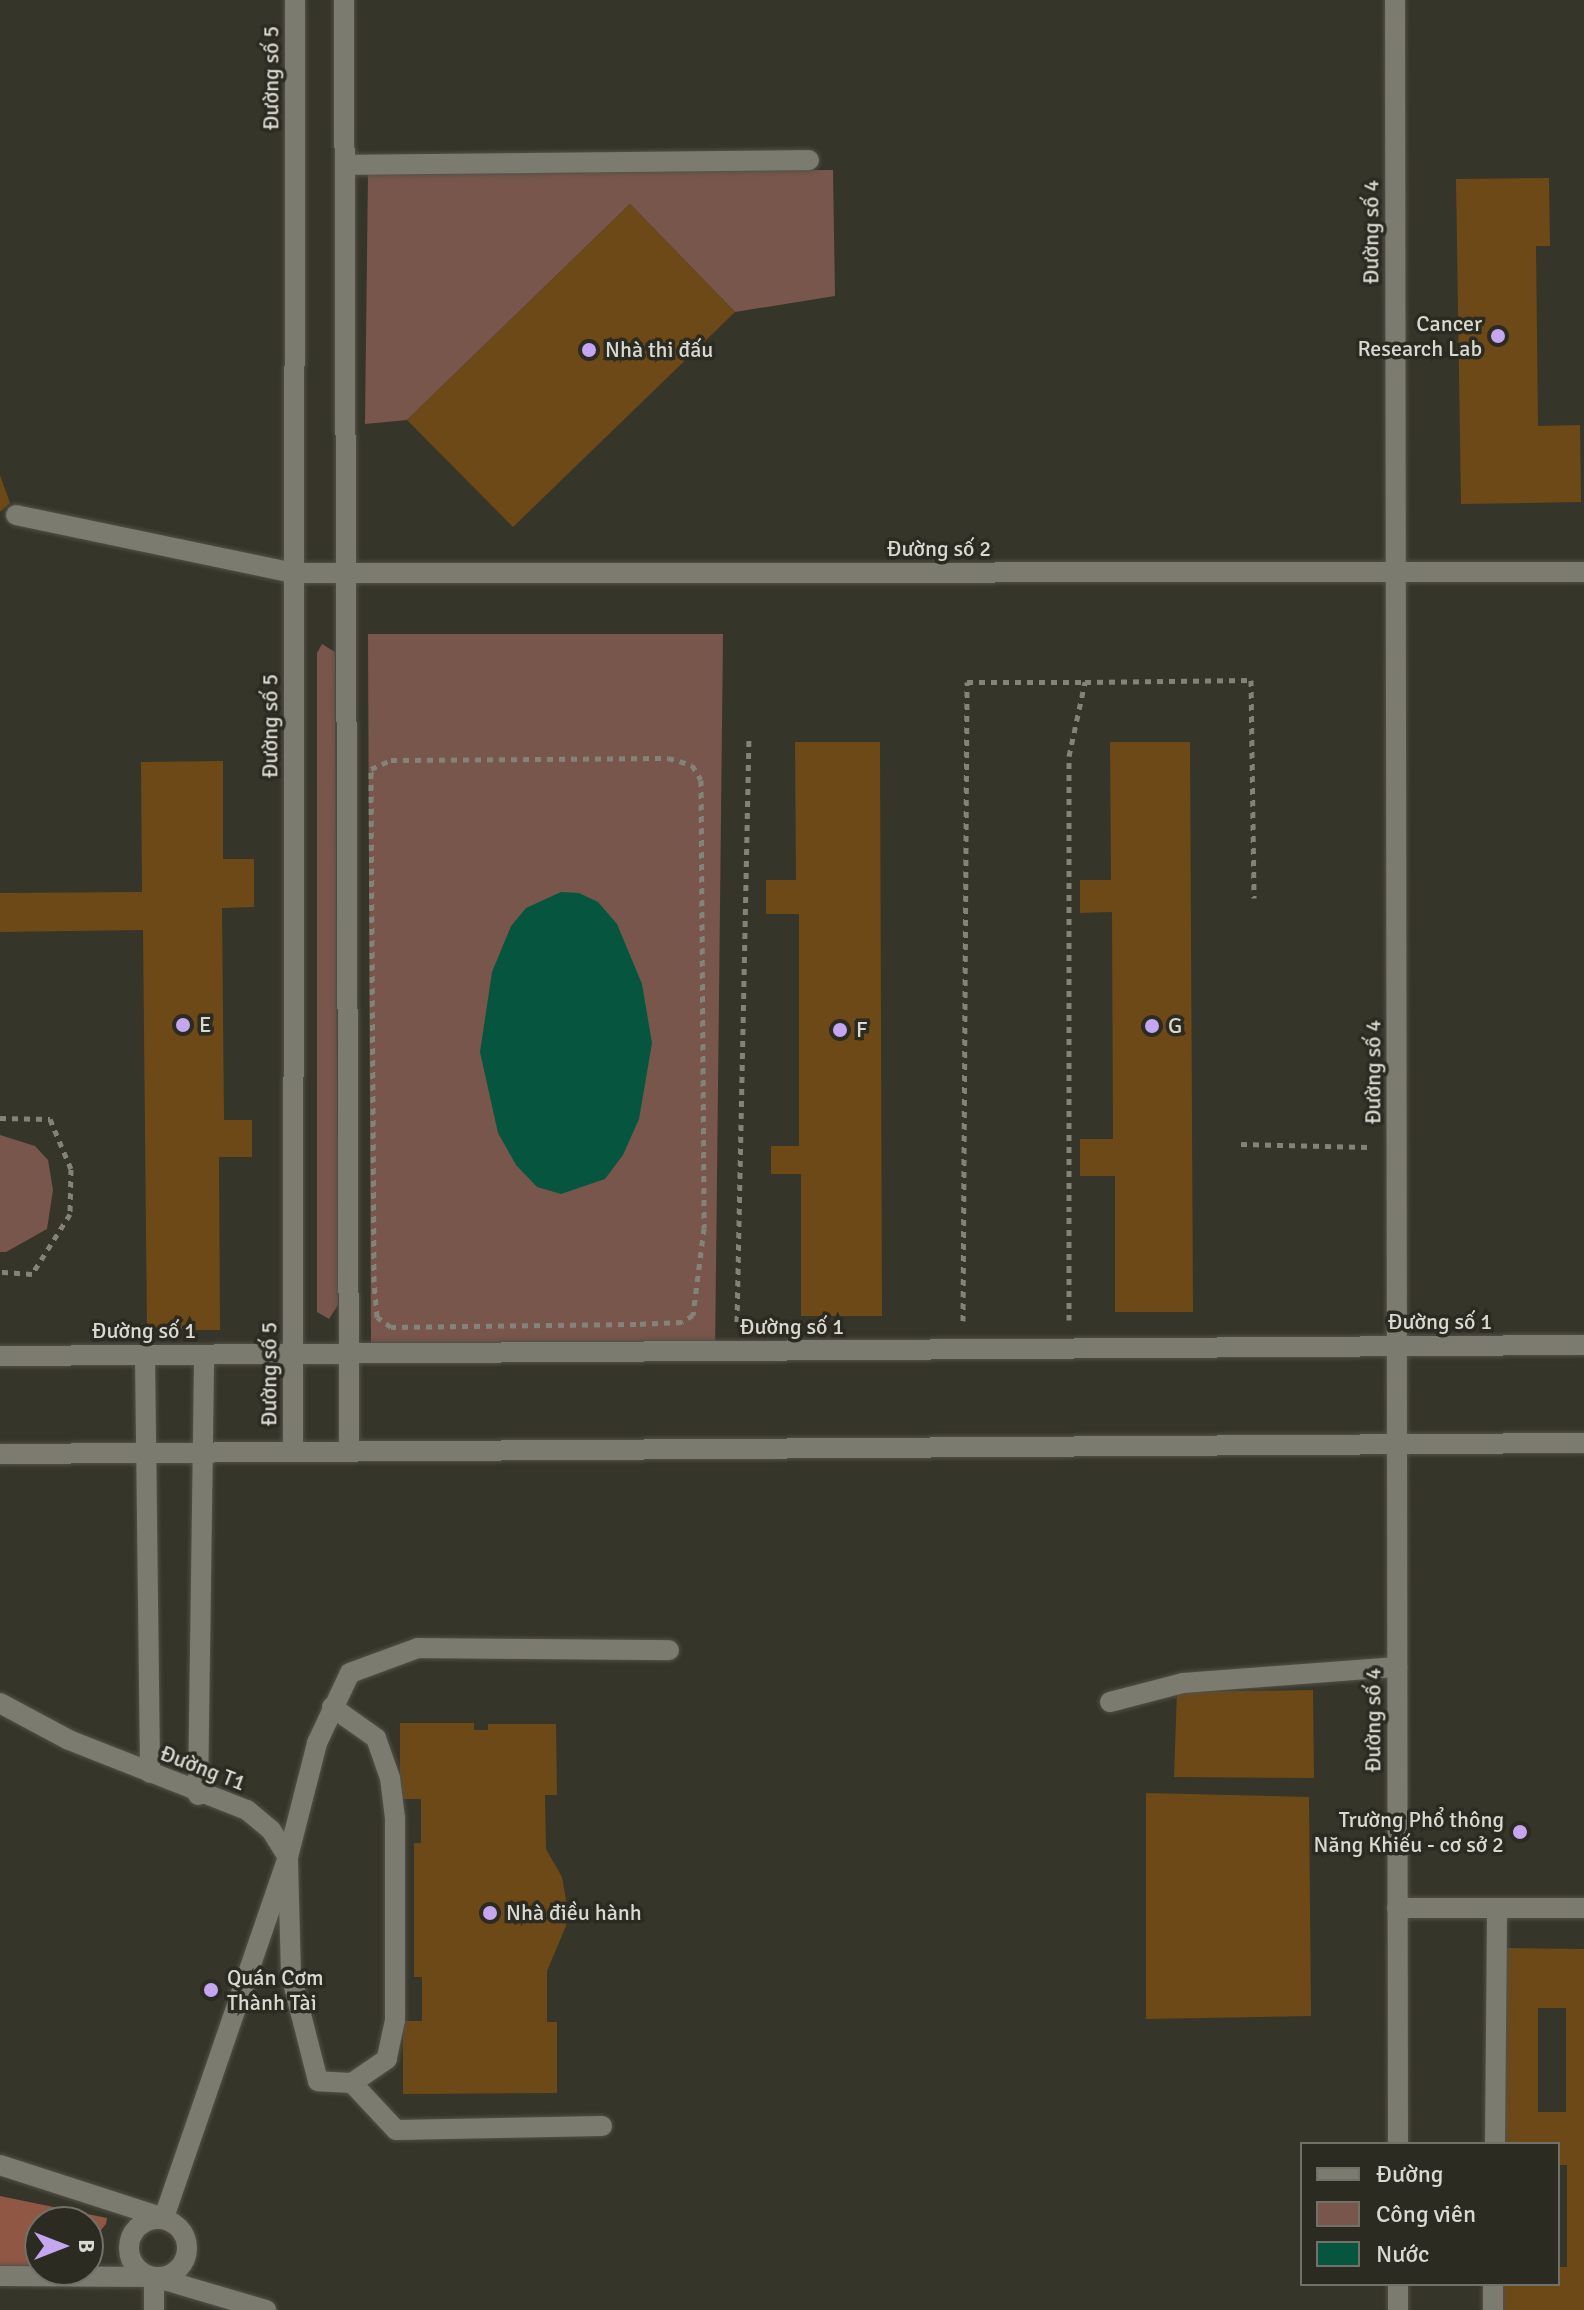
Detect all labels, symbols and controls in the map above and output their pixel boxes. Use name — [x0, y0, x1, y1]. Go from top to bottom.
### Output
street label: Đường số 5 — [258, 26, 284, 130]
street label: Đường số 4 — [1358, 180, 1384, 284]
place label: Cancer Research Lab — [1357, 310, 1482, 362]
marker: Cancer Research Lab — [1489, 327, 1507, 345]
place label: Nhà thi đấu — [605, 337, 713, 363]
marker: Nhà thi đấu — [580, 341, 598, 359]
street label: Đường số 2 — [887, 536, 991, 562]
street label: Đường số 5 — [257, 674, 283, 778]
place label: E — [199, 1012, 211, 1038]
place label: G — [1168, 1013, 1182, 1039]
marker: E — [174, 1016, 192, 1034]
place label: F — [856, 1017, 867, 1043]
marker: G — [1143, 1017, 1161, 1035]
street label: Đường số 4 — [1360, 1020, 1386, 1124]
marker: F — [831, 1021, 849, 1039]
street label: Đường số 1 — [1388, 1309, 1492, 1335]
street label: Đường số 1 — [740, 1314, 844, 1340]
street label: Đường số 1 — [92, 1318, 196, 1344]
street label: Đường số 5 — [256, 1322, 282, 1426]
street label: Đường số 4 — [1360, 1668, 1386, 1772]
street label: Đường T1 — [157, 1740, 249, 1796]
place label: Trường Phổ thông Năng Khiếu - cơ sở 2 — [1314, 1806, 1504, 1858]
marker: Trường Phổ thông Năng Khiếu - cơ sở 2 — [1511, 1823, 1529, 1841]
place label: Nhà điều hành — [506, 1900, 642, 1926]
marker: Nhà điều hành — [481, 1904, 499, 1922]
place label: Quán Cơm Thành Tài — [227, 1964, 323, 2016]
marker: Quán Cơm Thành Tài — [202, 1981, 220, 1999]
legend — [1300, 2142, 1560, 2286]
text: Đường — [1376, 2159, 1443, 2189]
text: Công viên — [1376, 2199, 1476, 2229]
north arrow — [24, 2206, 104, 2286]
text: B — [73, 2239, 100, 2253]
text: Nước — [1376, 2239, 1429, 2269]

